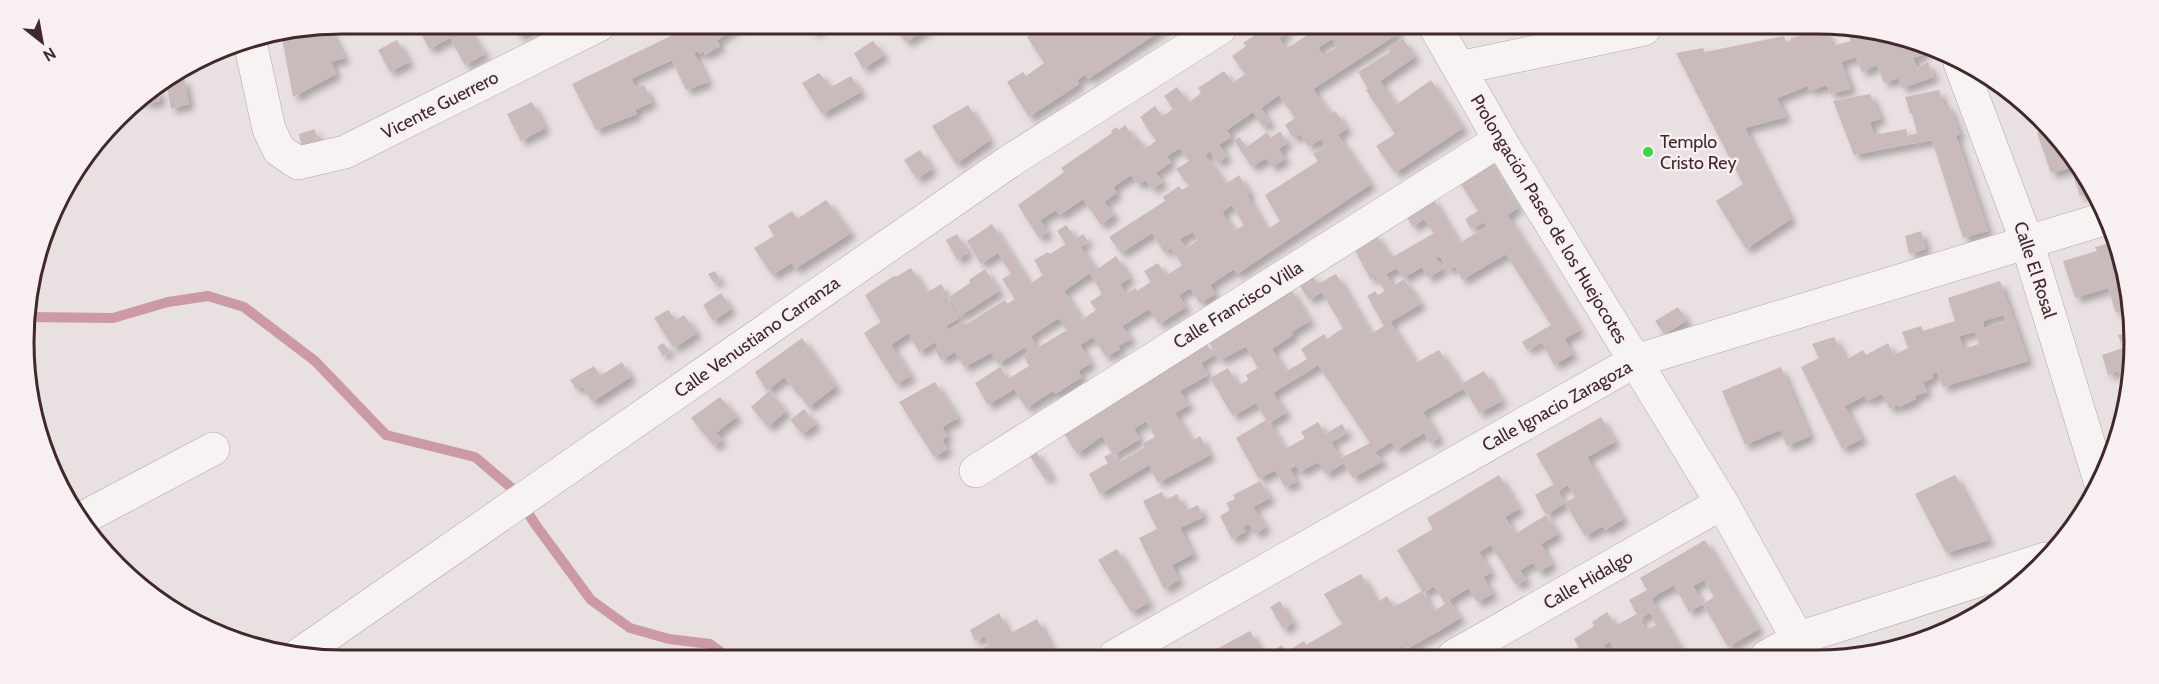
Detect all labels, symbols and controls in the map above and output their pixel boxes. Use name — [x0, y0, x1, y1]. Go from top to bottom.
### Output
north arrow — [12, 12, 72, 72]
text: N — [40, 43, 59, 65]
street label: Vicente Guerrero — [378, 66, 502, 144]
street label: Prolongación Paseo de los Huejocotes — [1466, 90, 1632, 348]
place label: Templo Cristo Rey — [1660, 131, 1737, 174]
marker: Templo Cristo Rey — [1641, 145, 1655, 159]
street label: Calle El Rosal — [2009, 219, 2061, 322]
street label: Calle Francisco Villa — [1169, 256, 1307, 354]
street label: Calle Venustiano Carranza — [670, 271, 844, 402]
street label: Calle Ignacio Zaragoza — [1478, 356, 1636, 456]
street label: Calle Hidalgo — [1539, 546, 1637, 614]

